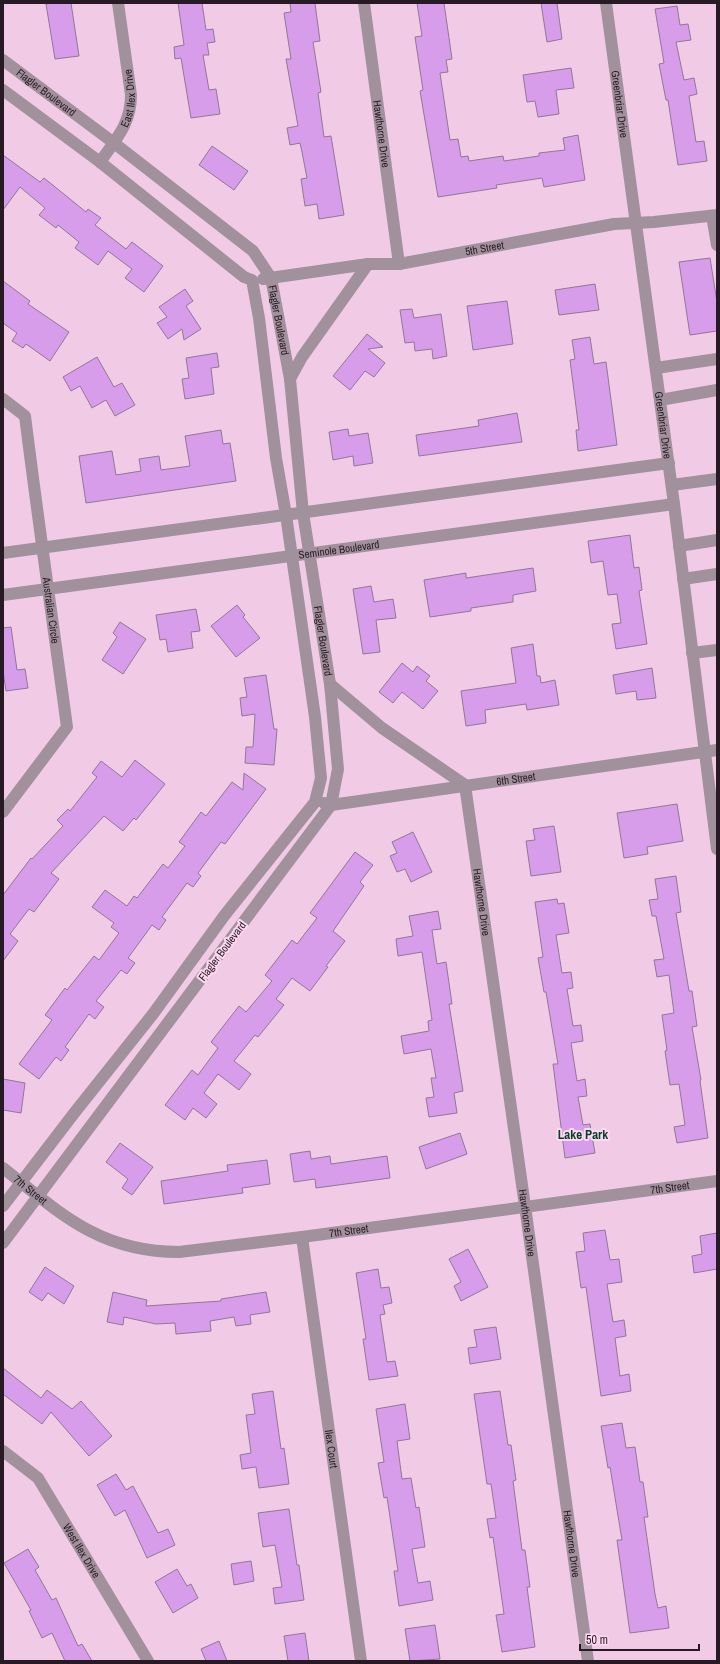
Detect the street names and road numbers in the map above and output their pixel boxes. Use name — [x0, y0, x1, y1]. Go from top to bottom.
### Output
street label: Flagler Boulevard — [14, 66, 79, 119]
street label: East Ilex Drive — [117, 68, 138, 130]
street label: Greenbriar Drive — [608, 70, 631, 139]
street label: Hawthorne Drive — [370, 99, 393, 168]
street label: 5th Street — [464, 238, 506, 259]
street label: Flagler Boulevard — [266, 284, 292, 356]
street label: Greenbriar Drive — [652, 391, 675, 460]
street label: Seminole Boulevard — [298, 537, 380, 562]
street label: Australian Circle — [39, 575, 63, 644]
street label: Flagler Boulevard — [311, 605, 336, 677]
street label: 6th Street — [495, 769, 537, 788]
street label: Hawthorne Drive — [470, 867, 493, 937]
street label: Flagler Boulevard — [195, 919, 249, 983]
street label: 7th Street — [11, 1172, 50, 1208]
street label: 7th Street — [649, 1178, 691, 1197]
street label: Hawthorne Drive — [516, 1188, 539, 1257]
street label: 7th Street — [328, 1221, 370, 1240]
street label: Ilex Court — [322, 1429, 341, 1470]
street label: Hawthorne Drive — [560, 1509, 583, 1578]
street label: West Ilex Drive — [60, 1521, 103, 1580]

